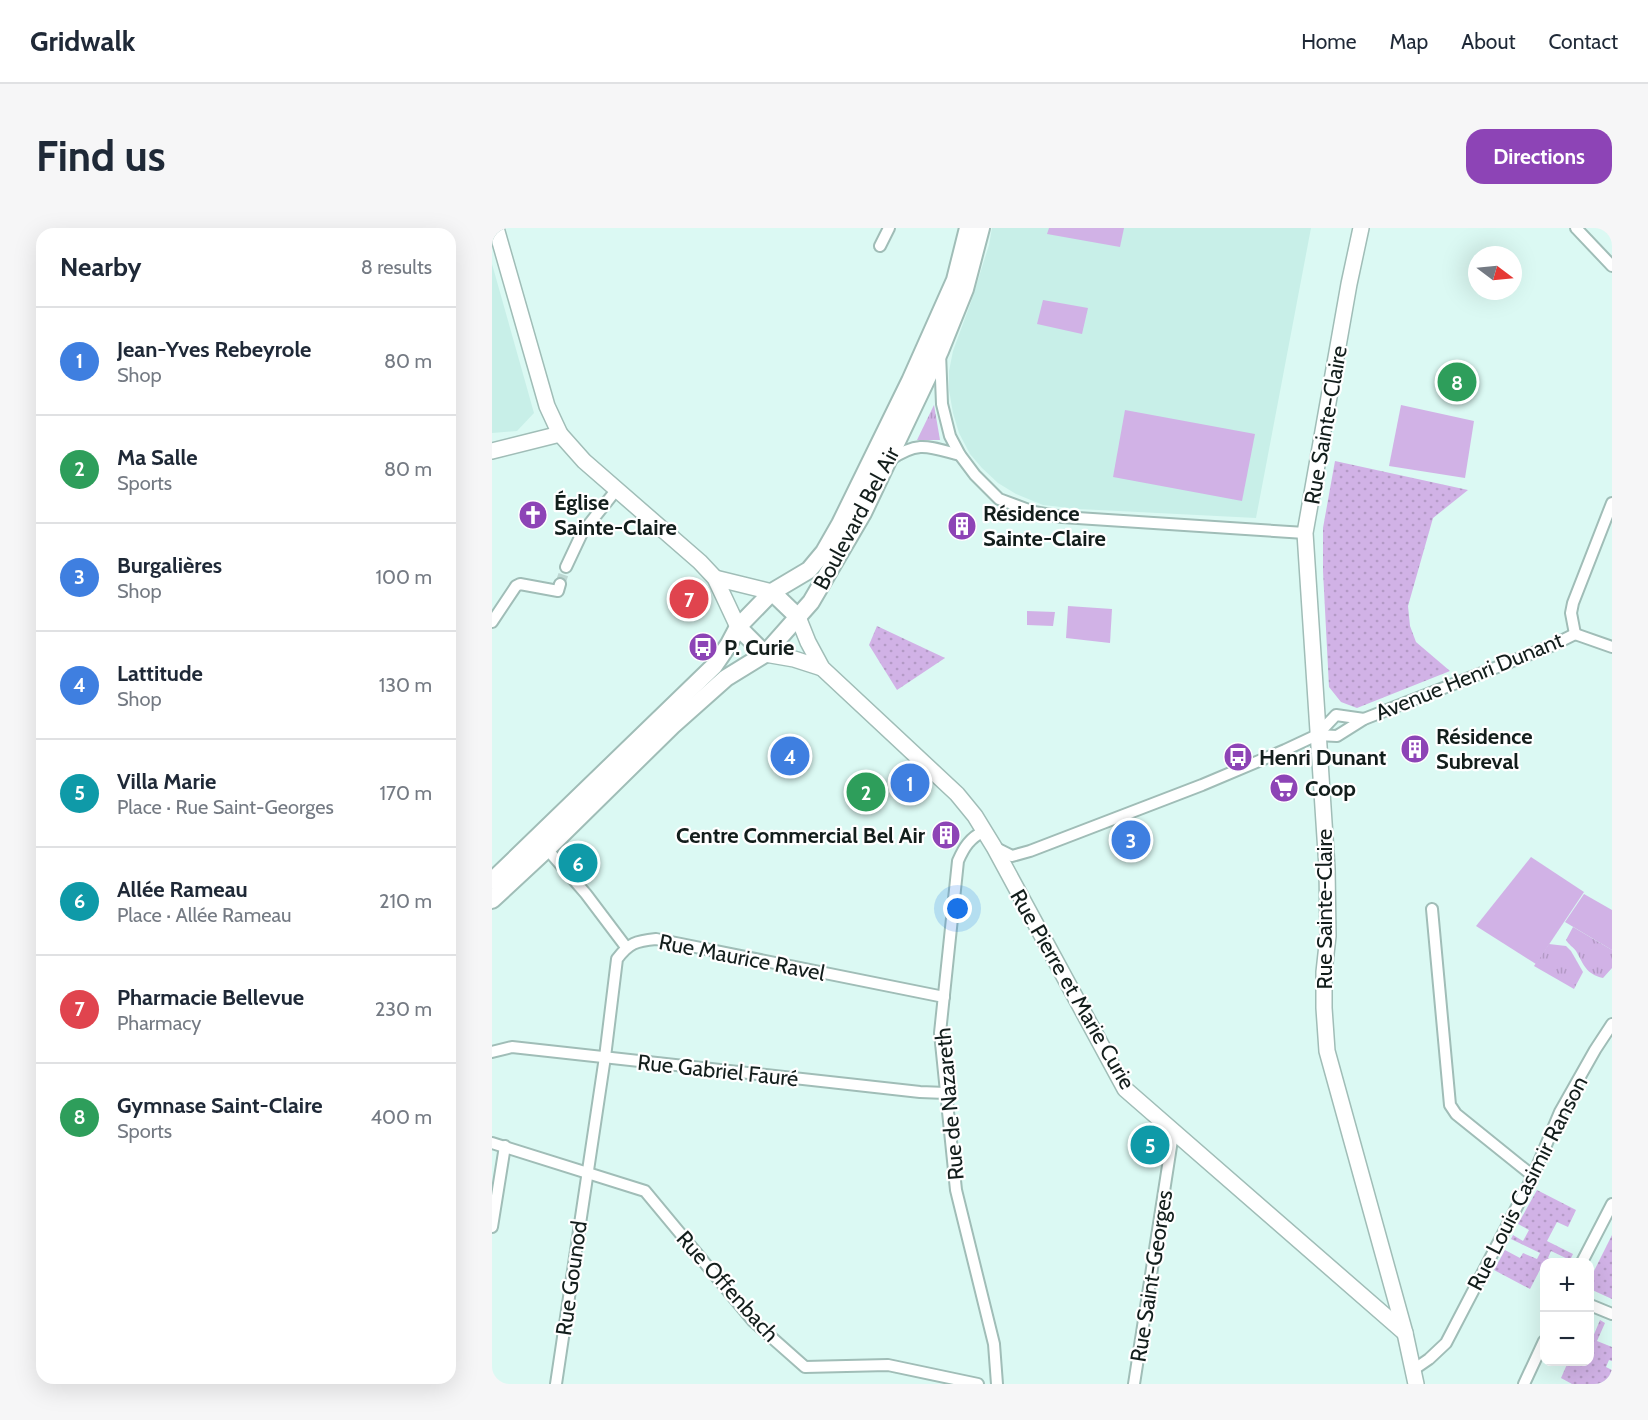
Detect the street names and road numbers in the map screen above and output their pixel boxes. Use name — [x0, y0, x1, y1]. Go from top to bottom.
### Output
street label: Rue Sainte-Claire — [1298, 344, 1353, 507]
street label: Boulevard Bel Air — [807, 442, 905, 594]
street label: Avenue Henri Dunant — [1371, 626, 1567, 726]
street label: Rue Sainte-Claire — [1311, 829, 1338, 989]
street label: Rue Pierre et Marie Curie — [1004, 884, 1141, 1094]
street label: Rue Maurice Ravel — [657, 928, 828, 987]
street label: Rue de Nazareth — [929, 1026, 970, 1181]
street label: Rue Gabriel Fauré — [636, 1049, 800, 1092]
street label: Rue Louis Casimir Ranson — [1462, 1071, 1593, 1295]
street label: Rue Saint-Georges — [1125, 1188, 1178, 1364]
street label: Rue Gounod — [550, 1219, 593, 1337]
street label: Rue Offenbach — [671, 1225, 785, 1347]

